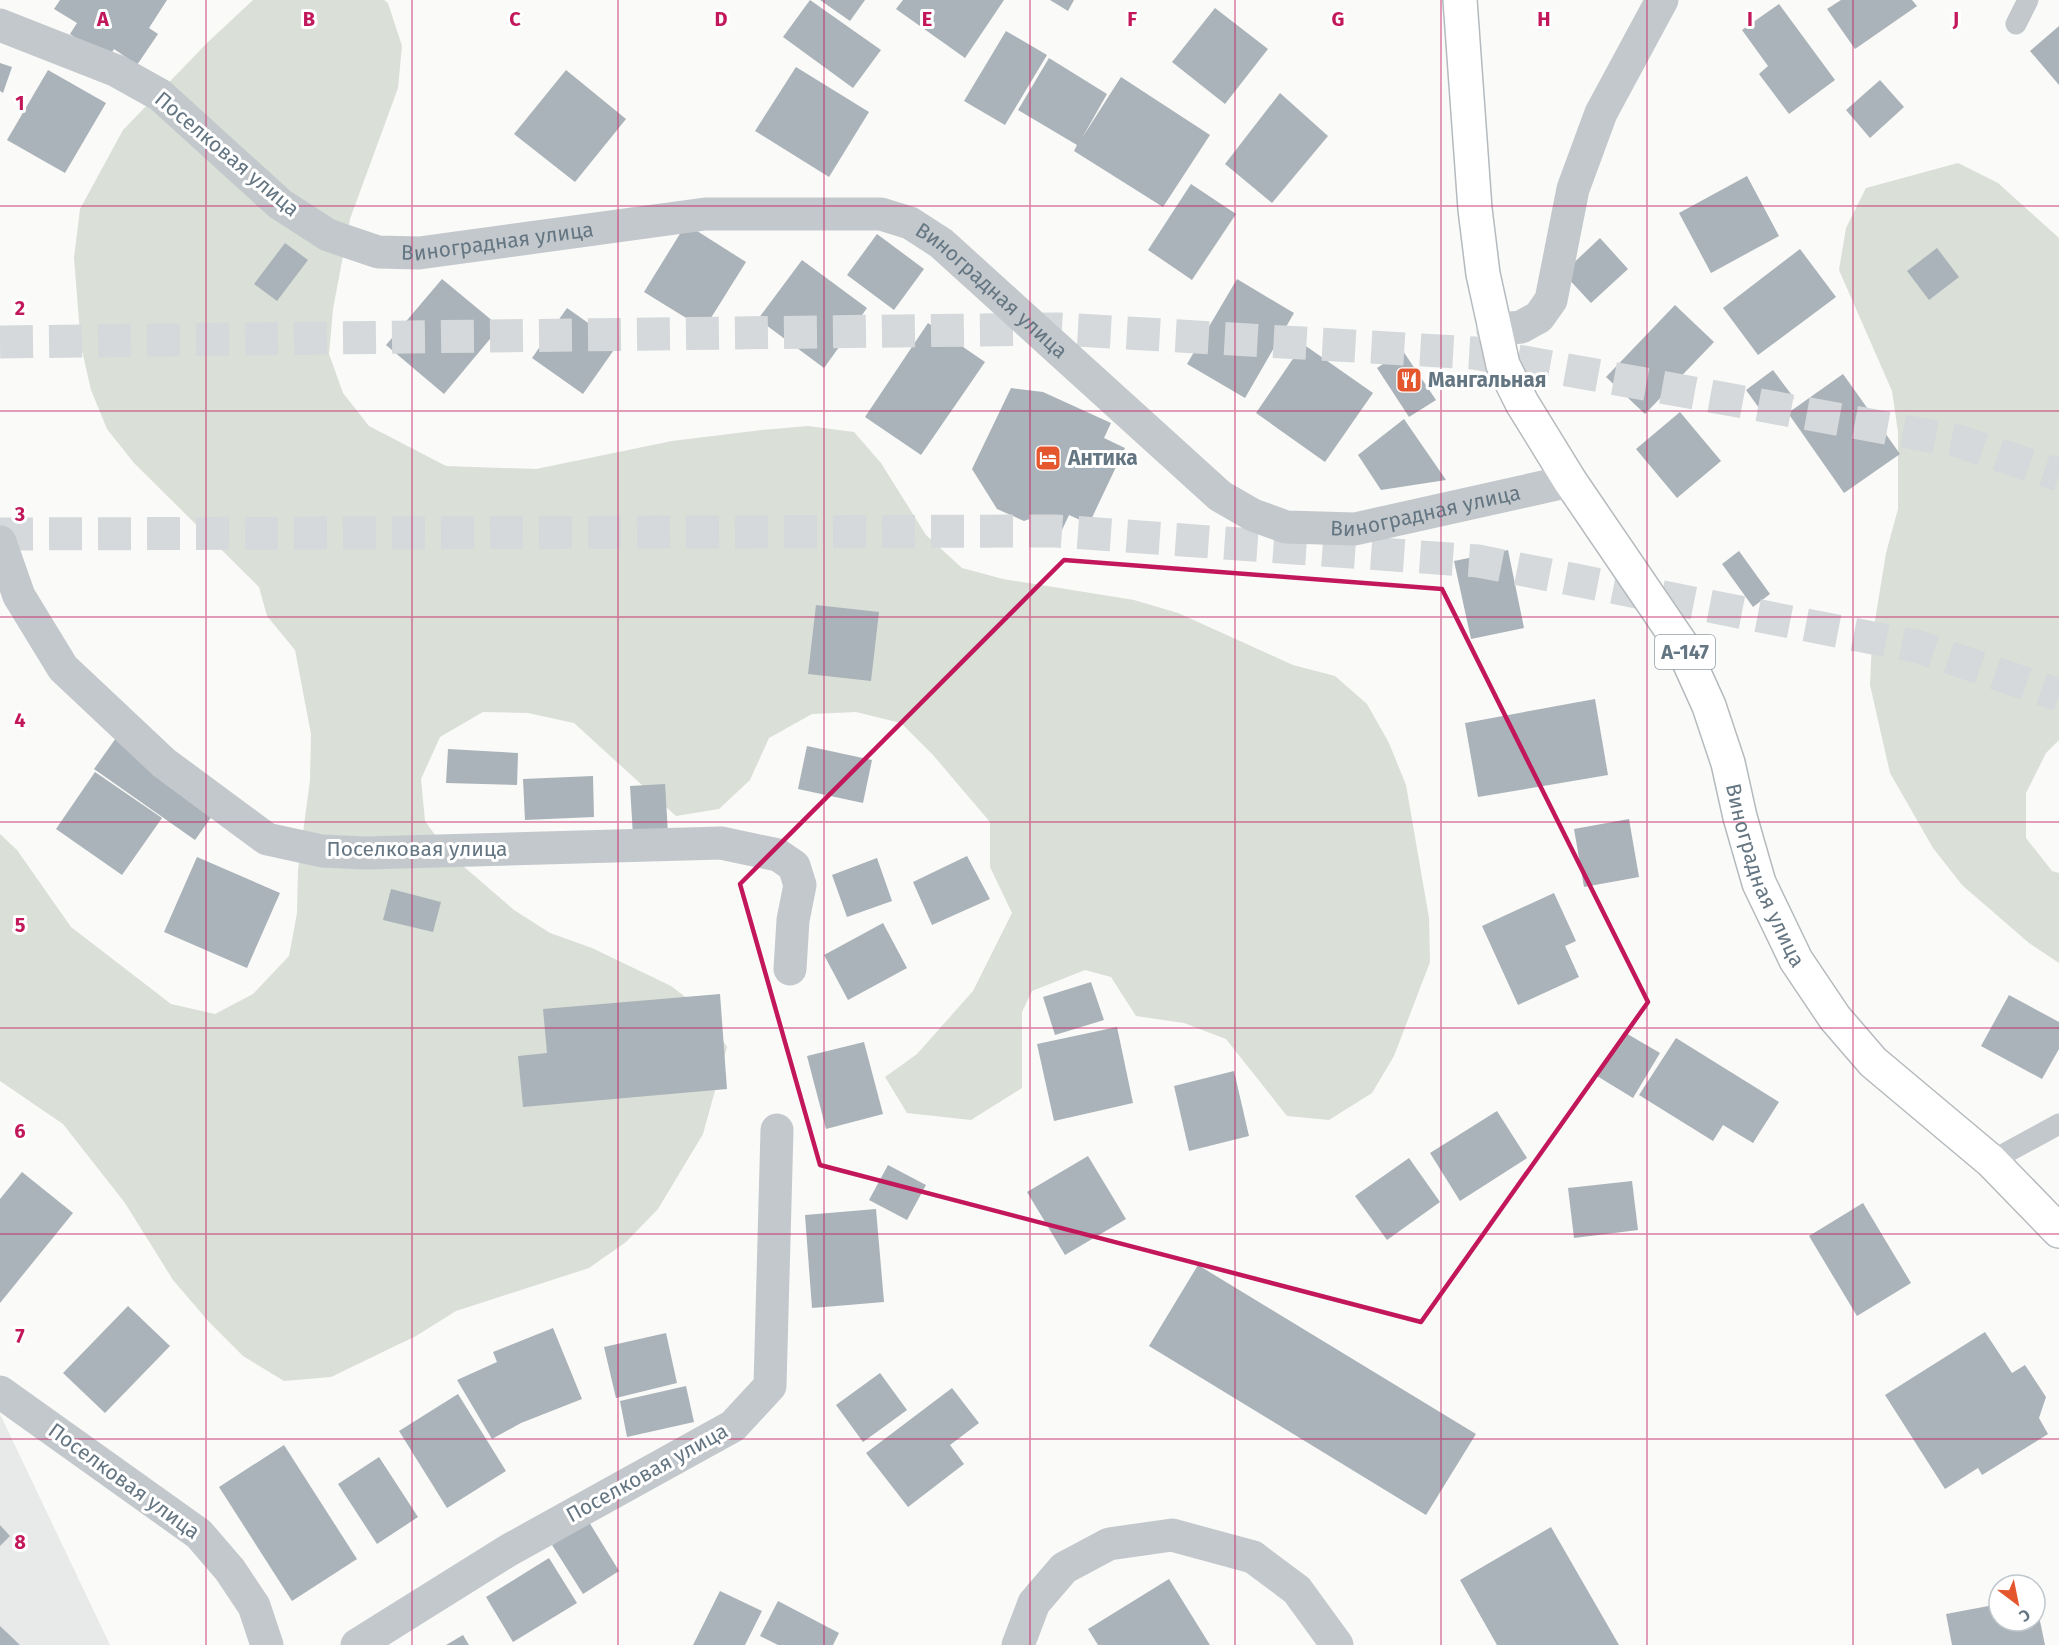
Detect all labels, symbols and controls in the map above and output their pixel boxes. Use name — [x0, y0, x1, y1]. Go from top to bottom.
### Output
text: A — [96, 7, 110, 31]
text: B — [303, 7, 315, 31]
text: C — [509, 7, 521, 31]
text: D — [714, 7, 728, 31]
text: E — [922, 7, 932, 31]
text: F — [1127, 7, 1137, 31]
text: G — [1332, 7, 1344, 31]
text: H — [1537, 7, 1551, 31]
text: I — [1747, 7, 1753, 31]
text: J — [1952, 7, 1959, 31]
street label: Поселковая улица — [149, 86, 305, 222]
text: 1 — [15, 91, 25, 115]
street label: Виноградная улица — [401, 216, 595, 267]
street label: Виноградная улица — [910, 217, 1073, 364]
text: 2 — [15, 296, 25, 320]
restaurant icon: Мангальная — [1394, 365, 1424, 395]
place label: Мангальная — [1428, 367, 1547, 393]
hotel icon: Антика — [1033, 443, 1063, 473]
place label: Антика — [1067, 445, 1138, 471]
street label: Виноградная улица — [1330, 479, 1523, 542]
text: 3 — [14, 502, 25, 526]
road number: А-147 — [1655, 635, 1715, 669]
text: 4 — [14, 708, 26, 732]
street label: Виноградная улица — [1720, 781, 1810, 972]
street label: Поселковая улица — [326, 836, 508, 862]
text: 5 — [15, 913, 26, 937]
text: 6 — [14, 1119, 26, 1143]
text: 7 — [15, 1324, 25, 1348]
street label: Поселковая улица — [43, 1417, 205, 1545]
street label: Поселковая улица — [562, 1418, 732, 1528]
text: 8 — [14, 1530, 26, 1554]
north arrow — [1987, 1573, 2047, 1633]
text: С — [2015, 1605, 2034, 1626]

